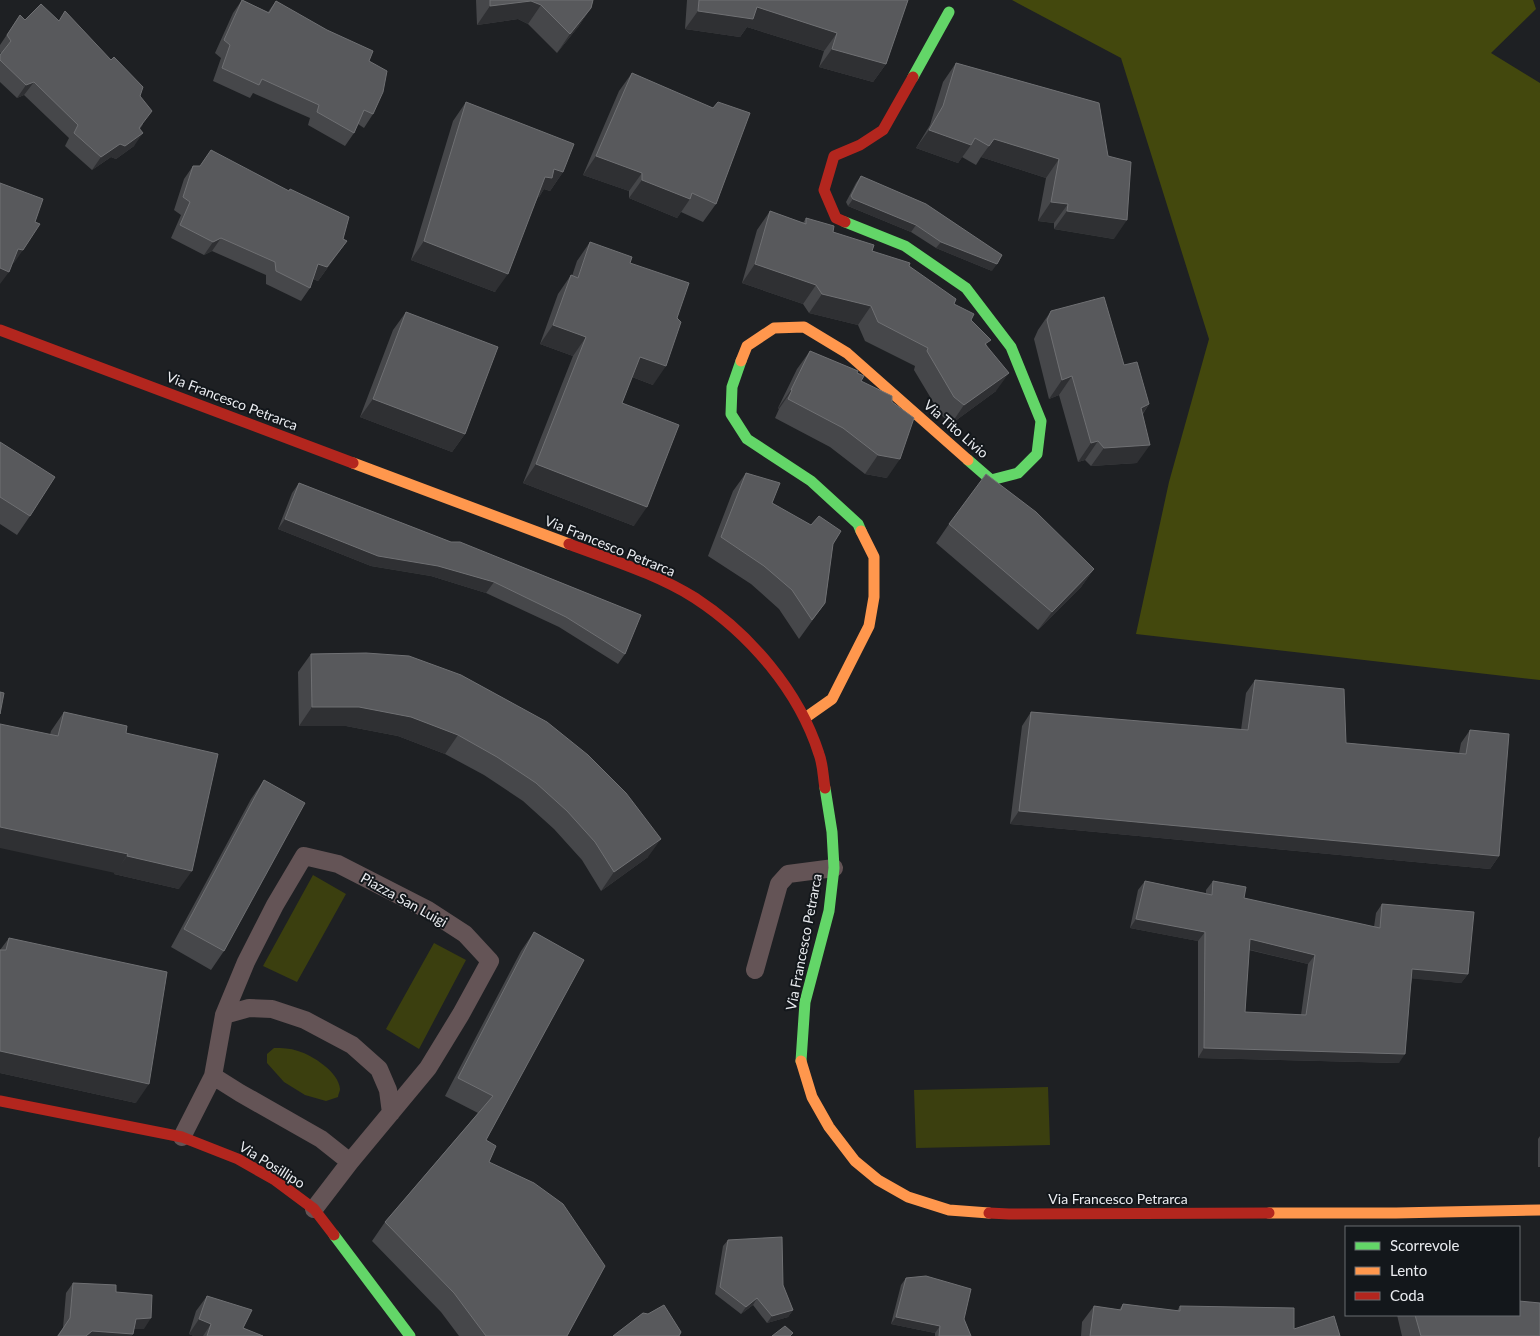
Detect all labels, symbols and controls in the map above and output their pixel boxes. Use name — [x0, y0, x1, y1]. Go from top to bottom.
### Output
street label: Via Francesco Petrarca — [164, 368, 300, 433]
street label: Via Tito Livio — [921, 396, 992, 461]
street label: Via Francesco Petrarca — [542, 512, 678, 580]
street label: Piazza San Luigi — [358, 869, 450, 930]
street label: Via Francesco Petrarca — [782, 872, 825, 1012]
street label: Via Posillipo — [236, 1138, 308, 1192]
street label: Via Francesco Petrarca — [1048, 1190, 1188, 1207]
legend — [1345, 1226, 1520, 1316]
text: Scorrevole — [1390, 1236, 1460, 1254]
text: Lento — [1390, 1261, 1427, 1279]
text: Coda — [1390, 1286, 1424, 1304]

